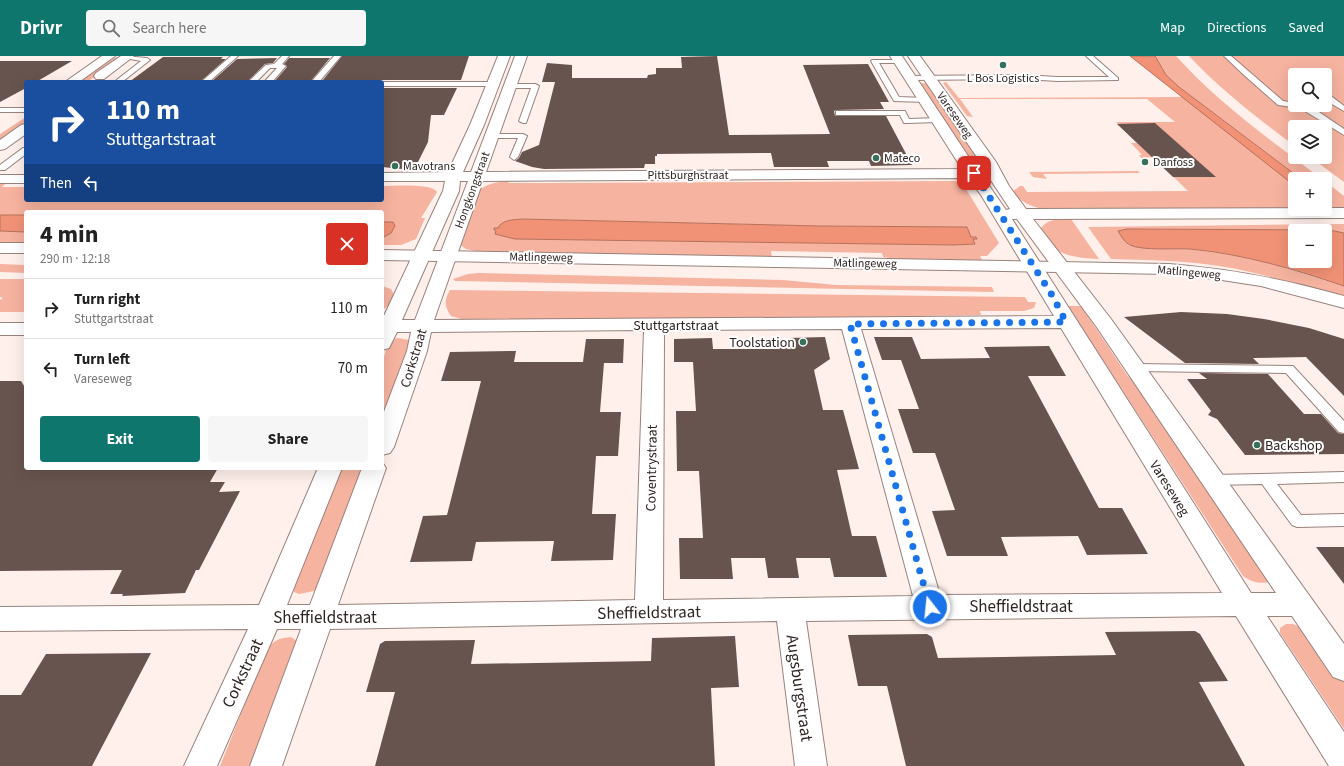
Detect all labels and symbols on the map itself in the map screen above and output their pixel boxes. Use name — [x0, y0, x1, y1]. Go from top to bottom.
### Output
marker: L Bos Logistics — [998, 60, 1008, 70]
place label: L Bos Logistics — [967, 70, 1039, 87]
street label: Vareseweg — [932, 89, 977, 142]
street label: Hongkongstraat — [451, 149, 494, 231]
place label: Mateco — [884, 150, 920, 167]
marker: Mateco — [871, 153, 881, 163]
place label: Danfoss — [1153, 154, 1193, 171]
pin — [957, 156, 991, 190]
marker: Danfoss — [1140, 157, 1150, 167]
place label: Mavotrans — [403, 158, 455, 175]
marker: Mavotrans — [390, 161, 400, 171]
street label: Pittsburghstraat — [647, 167, 729, 184]
street label: Matlingeweg — [509, 248, 573, 267]
street label: Matlingeweg — [833, 254, 897, 273]
street label: Matlingeweg — [1157, 261, 1221, 284]
street label: Stuttgartstraat — [633, 316, 719, 336]
street label: Corkstraat — [395, 326, 432, 390]
place label: Toolstation — [729, 333, 795, 353]
marker: Toolstation — [798, 337, 808, 347]
street label: Coventrystraat — [641, 424, 663, 511]
place label: Backshop — [1265, 436, 1323, 456]
marker: Backshop — [1252, 440, 1262, 450]
street label: Vareseweg — [1144, 457, 1194, 520]
position arrow — [909, 586, 951, 628]
street label: Sheffieldstraat — [969, 595, 1073, 619]
street label: Sheffieldstraat — [597, 600, 701, 626]
street label: Sheffieldstraat — [273, 606, 377, 630]
street label: Augsburgstraat — [780, 633, 818, 743]
street label: Corkstraat — [216, 635, 270, 712]

